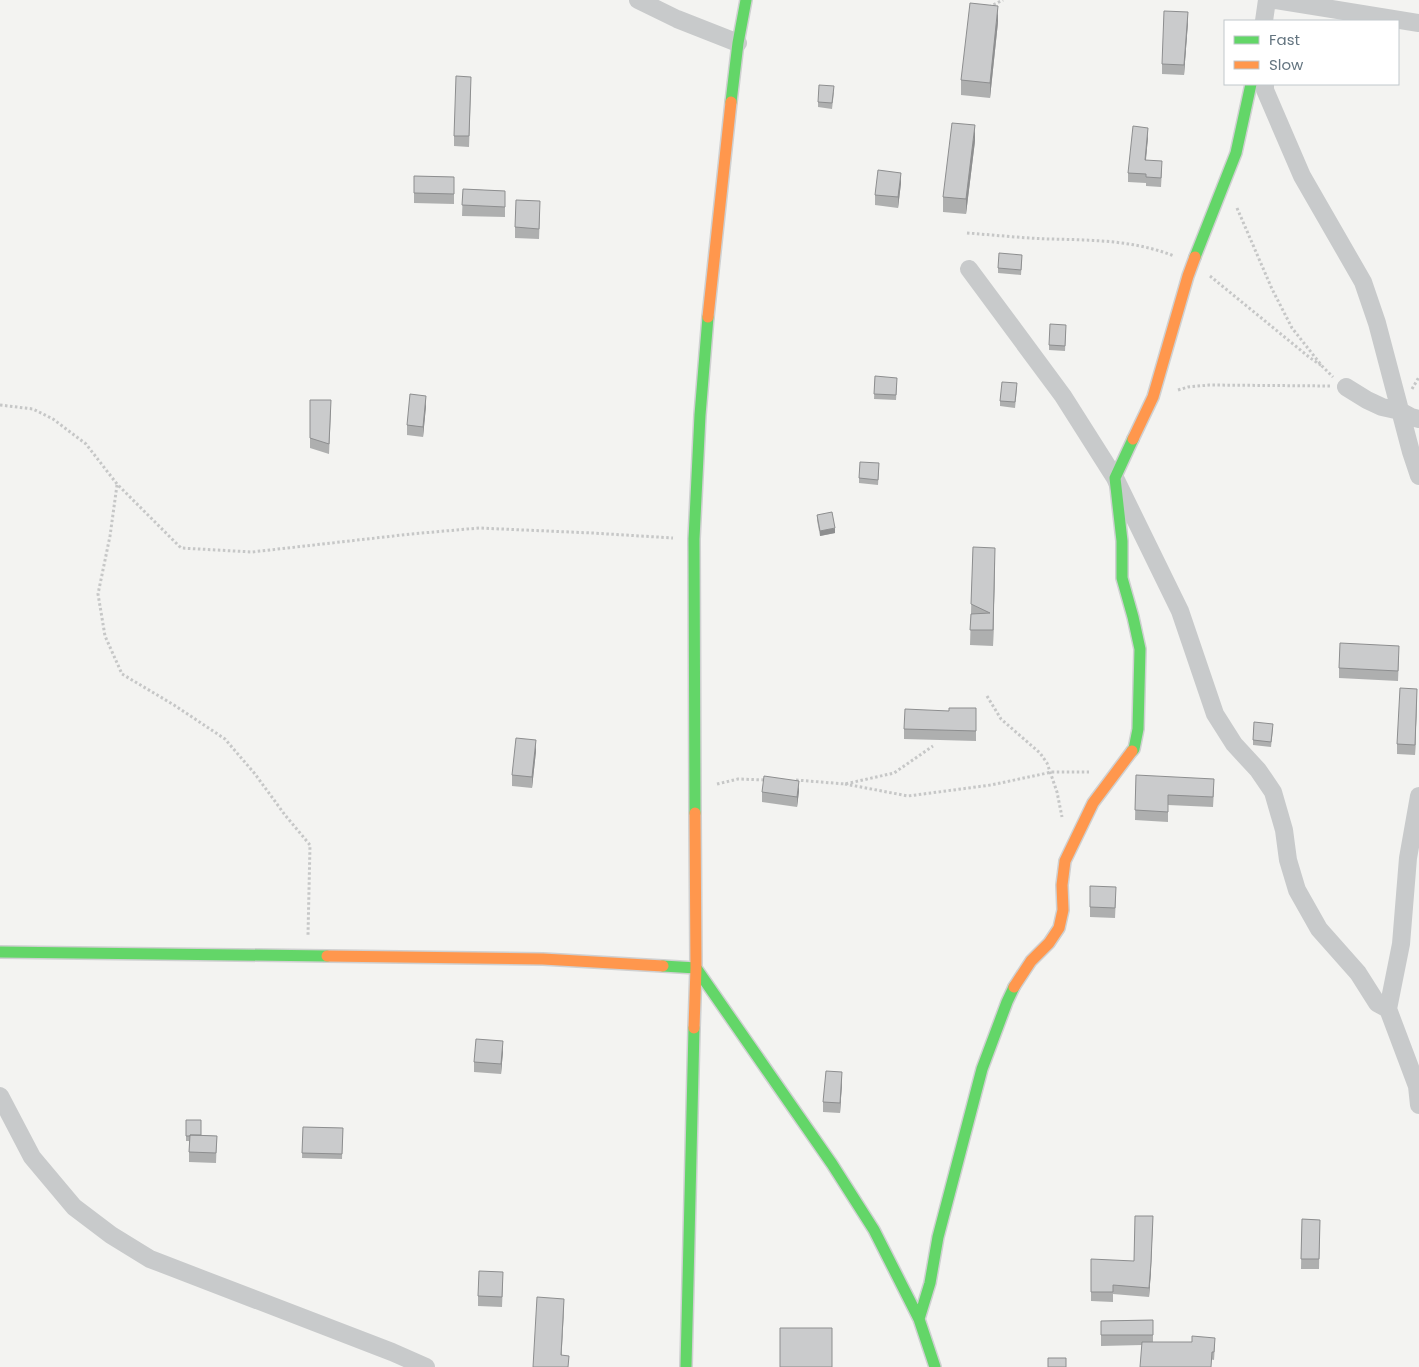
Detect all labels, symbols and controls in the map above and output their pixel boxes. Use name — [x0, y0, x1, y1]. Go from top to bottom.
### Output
legend — [1224, 20, 1399, 85]
text: Fast — [1269, 29, 1300, 50]
text: Slow — [1269, 54, 1304, 75]

